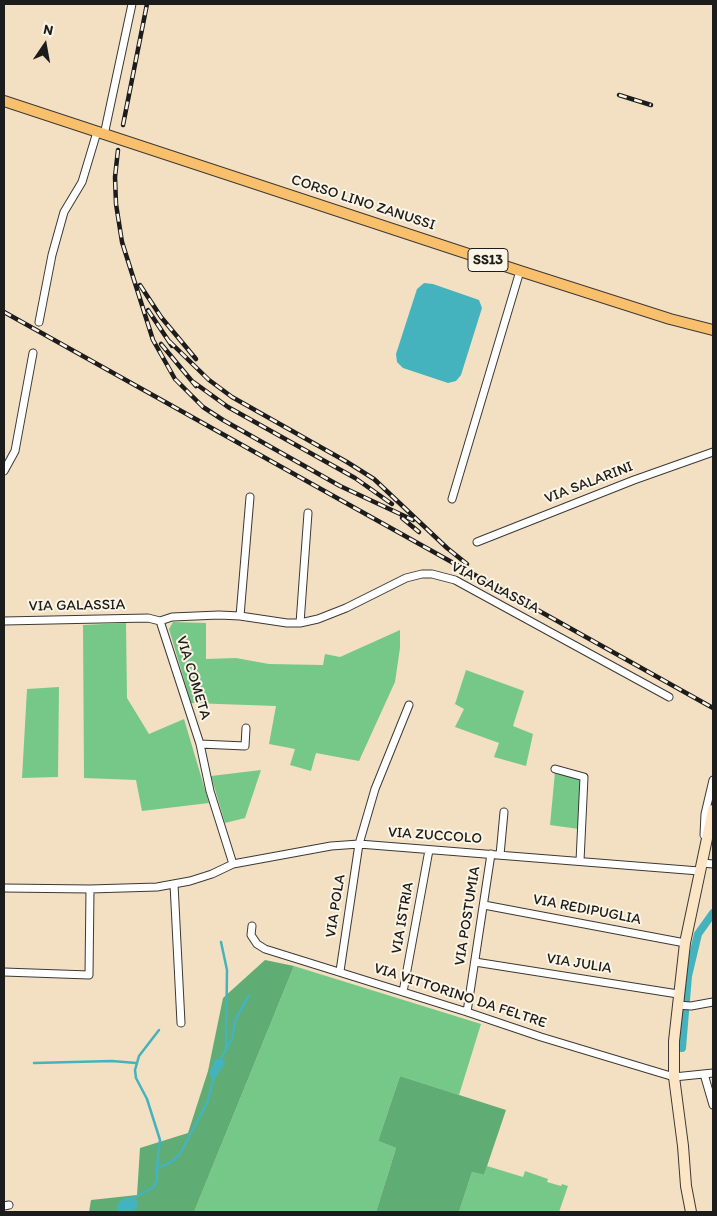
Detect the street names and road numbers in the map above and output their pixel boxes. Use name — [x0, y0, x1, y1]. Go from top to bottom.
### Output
street label: CORSO LINO ZANUSSI — [289, 171, 437, 235]
road number: SS13 — [468, 248, 508, 272]
street label: VIA SALARINI — [542, 458, 636, 508]
street label: VIA GALASSIA — [448, 558, 542, 618]
street label: VIA GALASSIA — [29, 596, 125, 616]
street label: VIA COMETA — [172, 634, 214, 722]
street label: VIA ZUCCOLO — [387, 824, 483, 848]
street label: VIA POSTUMIA — [451, 865, 485, 967]
street label: VIA POLA — [322, 873, 350, 939]
street label: VIA ISTRIA — [388, 881, 418, 955]
street label: VIA REDIPUGLIA — [531, 891, 643, 929]
street label: VIA JULIA — [545, 950, 613, 978]
street label: VIA VITTORINO DA FELTRE — [371, 960, 549, 1032]

